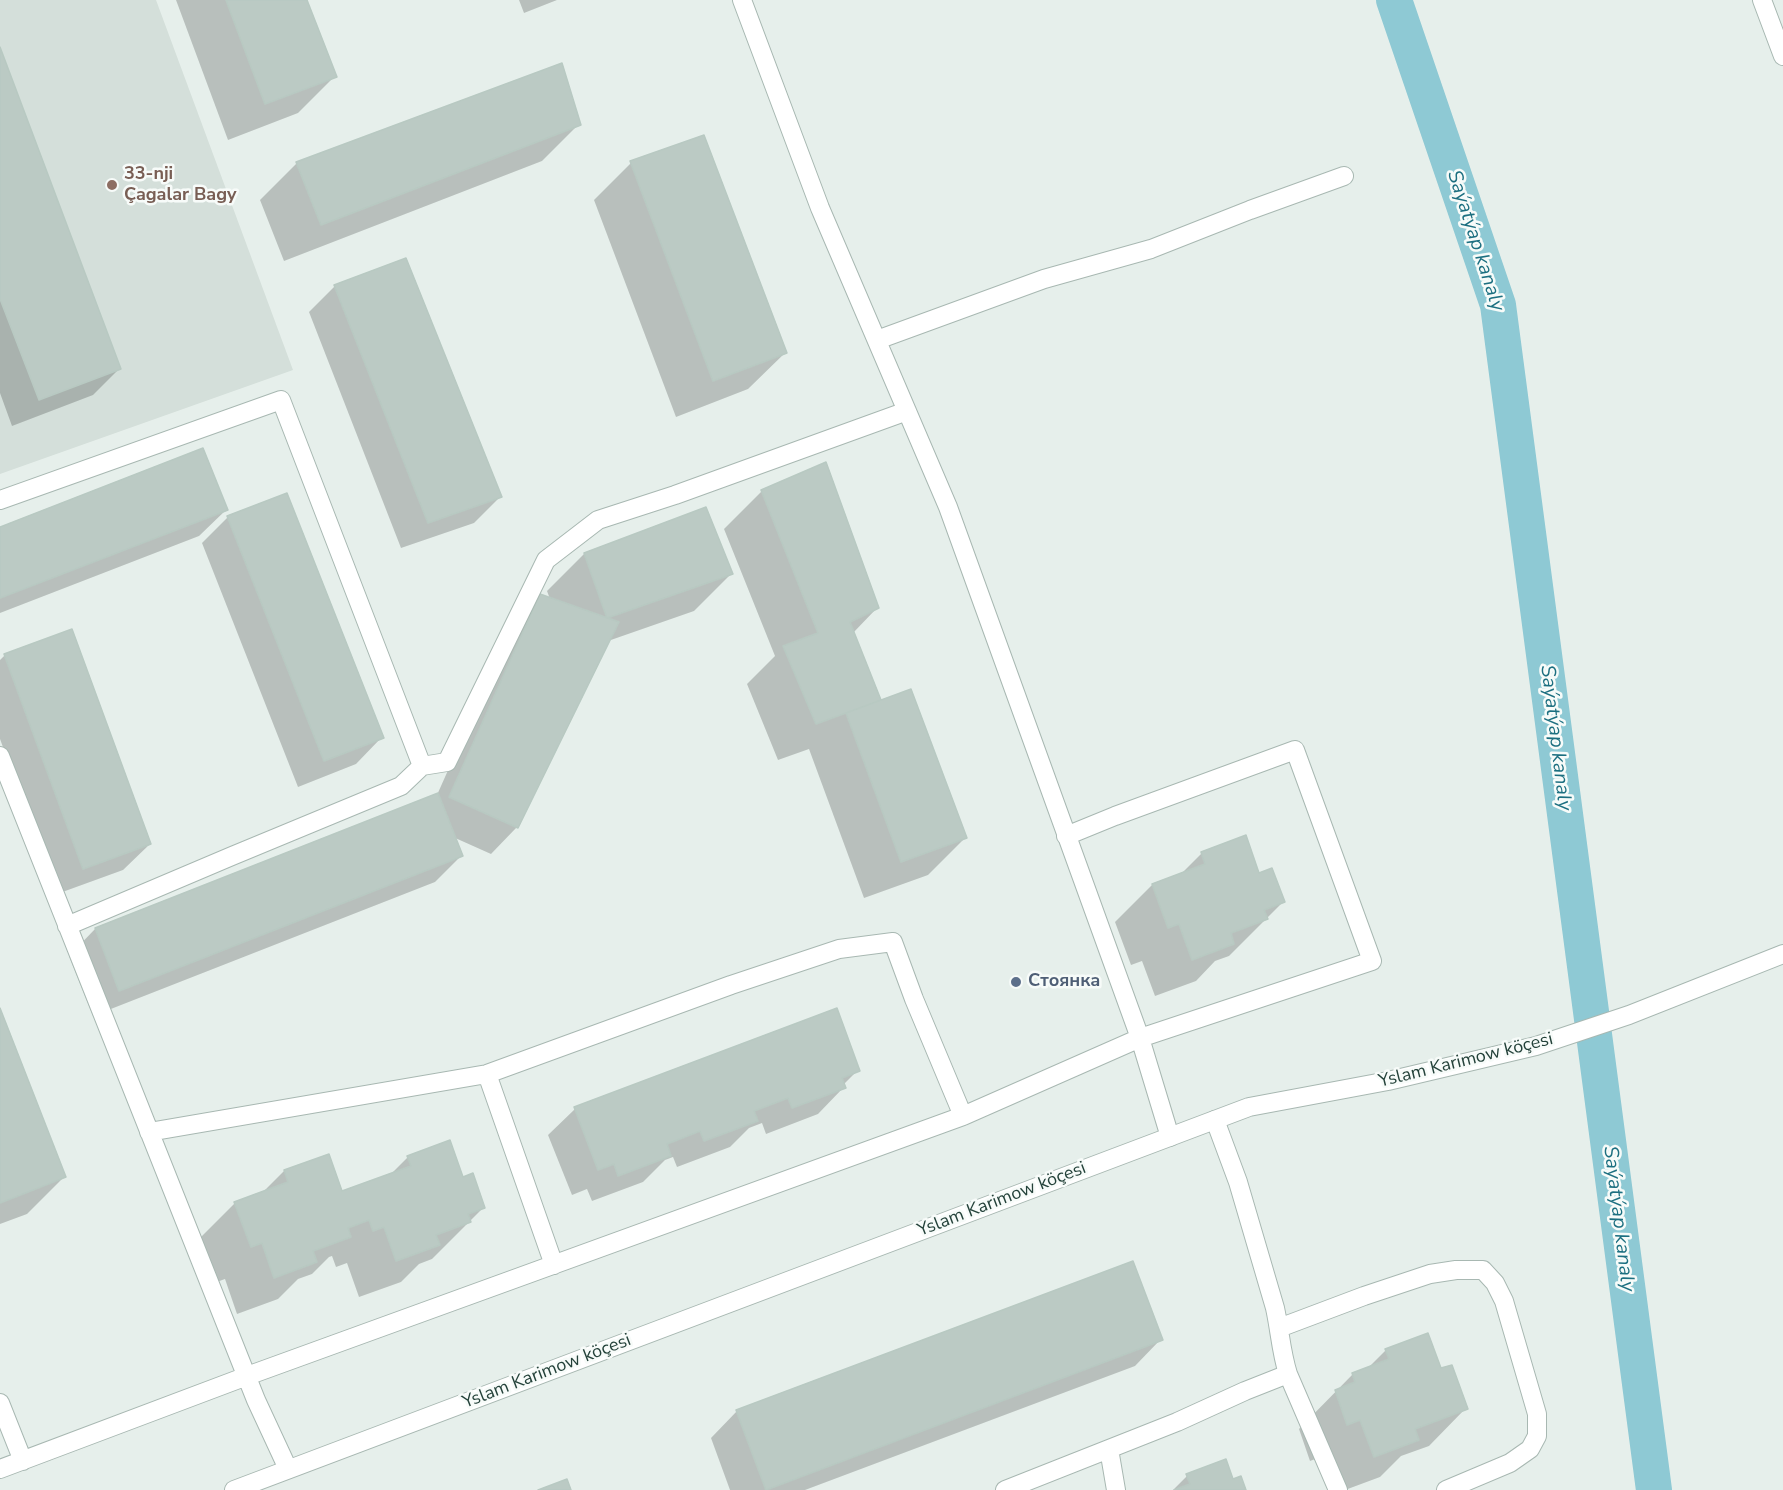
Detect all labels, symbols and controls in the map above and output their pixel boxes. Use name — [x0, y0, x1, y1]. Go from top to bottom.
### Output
place label: 33-nji Çagalar Bagy — [124, 164, 237, 207]
water label: Saýatýap kanaly — [1441, 168, 1509, 314]
marker: 33-nji Çagalar Bagy — [105, 178, 119, 192]
water label: Saýatýap kanaly — [1534, 664, 1576, 812]
place label: Стоянка — [1028, 971, 1100, 993]
marker: Стоянка — [1009, 975, 1023, 989]
street label: Yslam Karimow köçesi — [1377, 1029, 1555, 1093]
water label: Saýatýap kanaly — [1597, 1145, 1639, 1293]
street label: Yslam Karimow köçesi — [915, 1158, 1089, 1242]
street label: Yslam Karimow köçesi — [460, 1330, 634, 1414]

